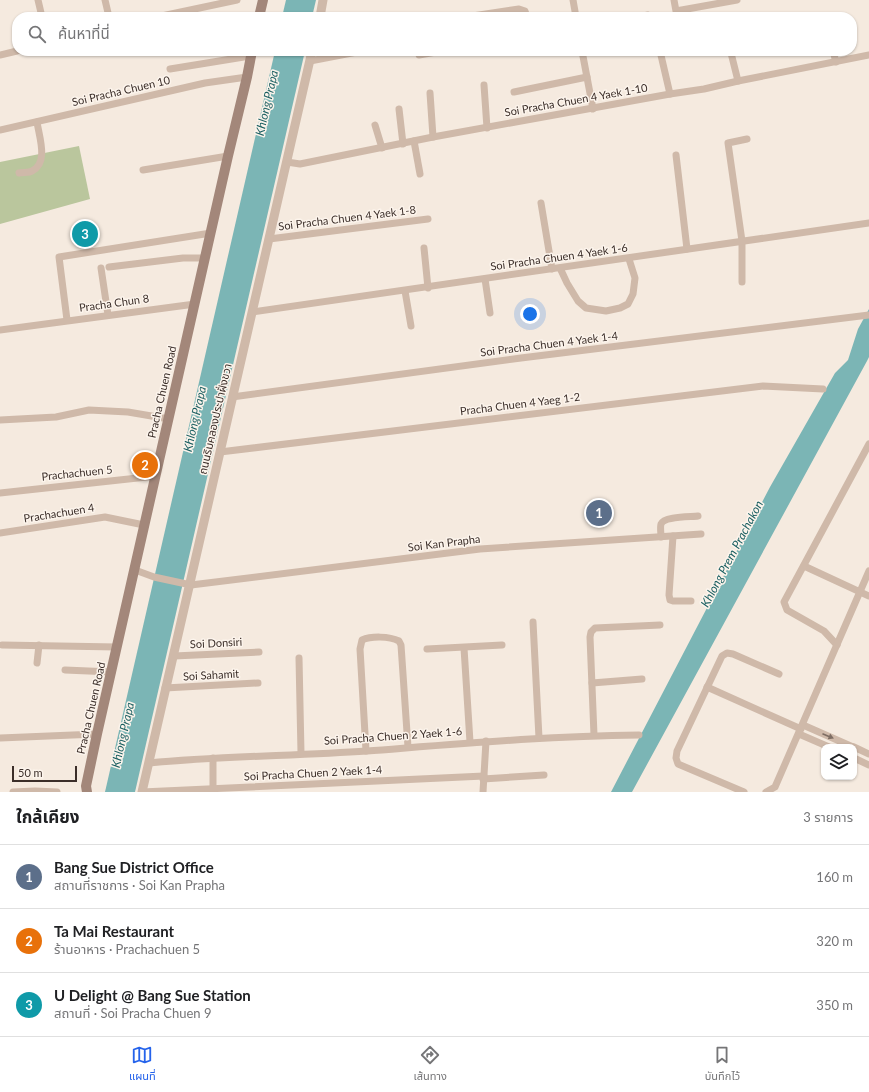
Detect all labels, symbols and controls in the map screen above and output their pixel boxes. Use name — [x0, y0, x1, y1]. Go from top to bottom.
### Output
search box — [12, 12, 857, 56]
icon: search — [26, 23, 48, 45]
text: ค้นหาที่นี่ — [58, 24, 110, 42]
water label: Khlong Prapa — [252, 69, 281, 137]
street label: Soi Pracha Chuen 10 — [71, 73, 172, 108]
street label: Soi Pracha Chuen 4 Yaek 1-10 — [503, 80, 649, 118]
street label: Soi Pracha Chuen 4 Yaek 1-8 — [277, 203, 416, 232]
pin: 3 — [72, 219, 98, 249]
street label: Soi Pracha Chuen 4 Yaek 1-6 — [489, 240, 628, 273]
street label: Pracha Chun 8 — [78, 291, 150, 314]
your location — [520, 304, 540, 324]
street label: Soi Pracha Chuen 4 Yaek 1-4 — [479, 329, 619, 358]
street label: Pracha Chuen Road — [145, 344, 178, 439]
street label: ถนนริมคลองประปาฝั่งขวา — [195, 362, 234, 476]
water label: Khlong Prapa — [180, 385, 209, 453]
street label: Pracha Chuen 4 Yaeg 1-2 — [459, 390, 581, 417]
pin: 2 — [132, 450, 158, 480]
street label: Prachachuen 5 — [41, 462, 113, 483]
pin: 1 — [586, 498, 612, 528]
water label: Khlong Prem Prachakon — [697, 498, 766, 610]
street label: Prachachuen 4 — [23, 500, 96, 525]
street label: Soi Kan Prapha — [407, 532, 481, 553]
street label: Soi Donsiri — [189, 635, 243, 650]
street label: Pracha Chuen Road — [74, 660, 107, 755]
street label: Soi Sahamit — [183, 667, 239, 682]
water label: Khlong Prapa — [108, 701, 137, 769]
street label: Soi Pracha Chuen 2 Yaek 1-6 — [323, 724, 463, 747]
one-way arrow — [822, 733, 833, 739]
map controls — [821, 744, 857, 780]
button: layers — [821, 744, 857, 780]
street label: Soi Pracha Chuen 2 Yaek 1-4 — [243, 762, 383, 783]
scale bar — [12, 764, 77, 783]
text: 50 m — [18, 766, 43, 779]
text: ใกล้เคียง — [16, 806, 79, 827]
text: 3 รายการ — [803, 809, 853, 825]
text: Bang Sue District Office — [54, 858, 214, 876]
text: 1 — [25, 869, 33, 885]
text: 160 m — [816, 869, 853, 885]
text: สถานที่ราชการ · Soi Kan Prapha — [54, 877, 225, 893]
text: Ta Mai Restaurant — [54, 922, 174, 940]
text: 2 — [25, 933, 33, 949]
text: 320 m — [816, 933, 853, 949]
text: ร้านอาหาร · Prachachuen 5 — [54, 941, 200, 957]
text: U Delight @ Bang Sue Station — [54, 986, 251, 1004]
text: 3 — [25, 997, 33, 1013]
text: 350 m — [816, 997, 853, 1013]
text: สถานที่ · Soi Pracha Chuen 9 — [54, 1005, 212, 1021]
tab: แผนที่ — [129, 1044, 156, 1085]
tab: เส้นทาง — [414, 1044, 447, 1085]
tab: บันทึกไว้ — [705, 1044, 740, 1085]

